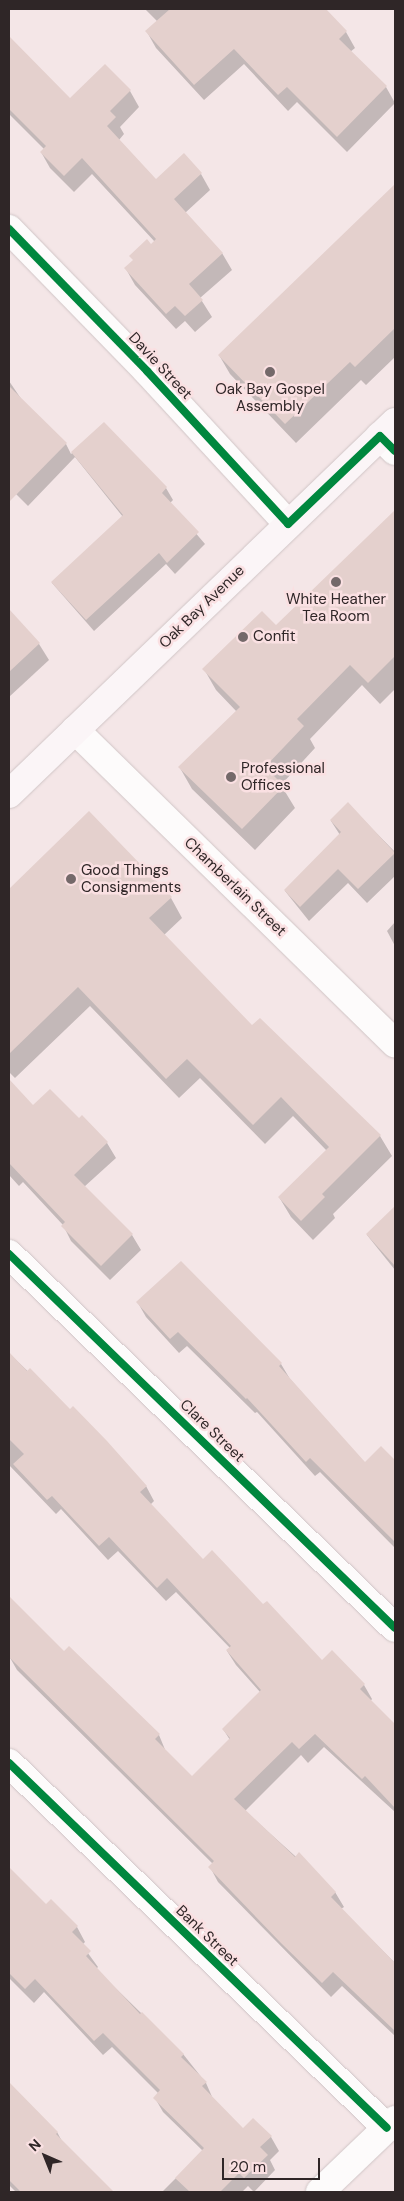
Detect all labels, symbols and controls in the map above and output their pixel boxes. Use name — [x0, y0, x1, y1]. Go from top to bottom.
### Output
street label: Davie Street — [125, 329, 195, 403]
marker: Oak Bay Gospel Assembly — [264, 366, 276, 378]
place label: Oak Bay Gospel Assembly — [215, 380, 325, 415]
street label: Oak Bay Avenue — [156, 562, 248, 652]
marker: White Heather Tea Room — [330, 576, 342, 588]
place label: White Heather Tea Room — [286, 590, 386, 625]
place label: Confit — [253, 628, 296, 646]
marker: Confit — [237, 631, 249, 643]
place label: Professional Offices — [241, 759, 325, 794]
marker: Professional Offices — [225, 771, 237, 783]
street label: Chamberlain Street — [180, 834, 290, 940]
place label: Good Things Consignments — [81, 861, 181, 896]
marker: Good Things Consignments — [65, 873, 77, 885]
street label: Clare Street — [176, 1396, 248, 1466]
street label: Bank Street — [172, 1902, 242, 1970]
north arrow — [20, 2131, 70, 2181]
text: N — [25, 2135, 45, 2155]
scale bar — [224, 2148, 322, 2180]
text: 20 m — [230, 2157, 266, 2177]

